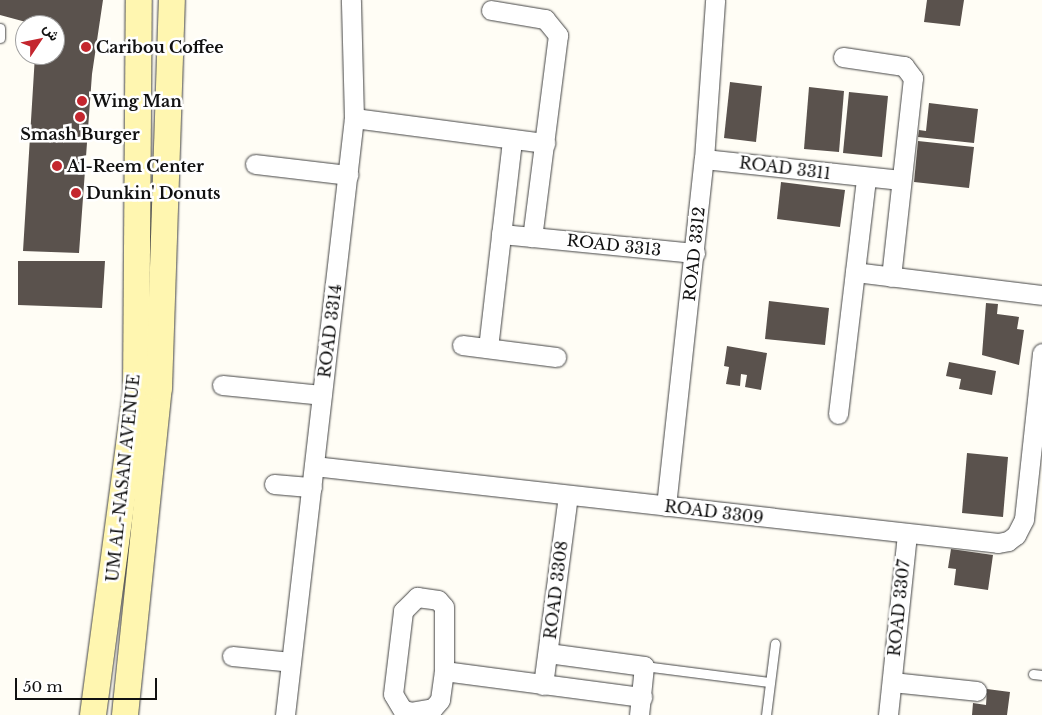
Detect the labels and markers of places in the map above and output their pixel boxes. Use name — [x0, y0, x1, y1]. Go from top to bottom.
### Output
place label: Caribou Coffee — [96, 37, 224, 57]
marker: Caribou Coffee — [80, 41, 92, 53]
place label: Wing Man — [92, 91, 182, 111]
marker: Wing Man — [76, 95, 88, 107]
marker: Smash Burger — [74, 111, 86, 123]
place label: Smash Burger — [20, 124, 140, 144]
place label: Al-Reem Center — [67, 156, 204, 176]
marker: Al-Reem Center — [51, 160, 63, 172]
place label: Dunkin' Donuts — [86, 183, 221, 203]
marker: Dunkin' Donuts — [70, 187, 82, 199]

